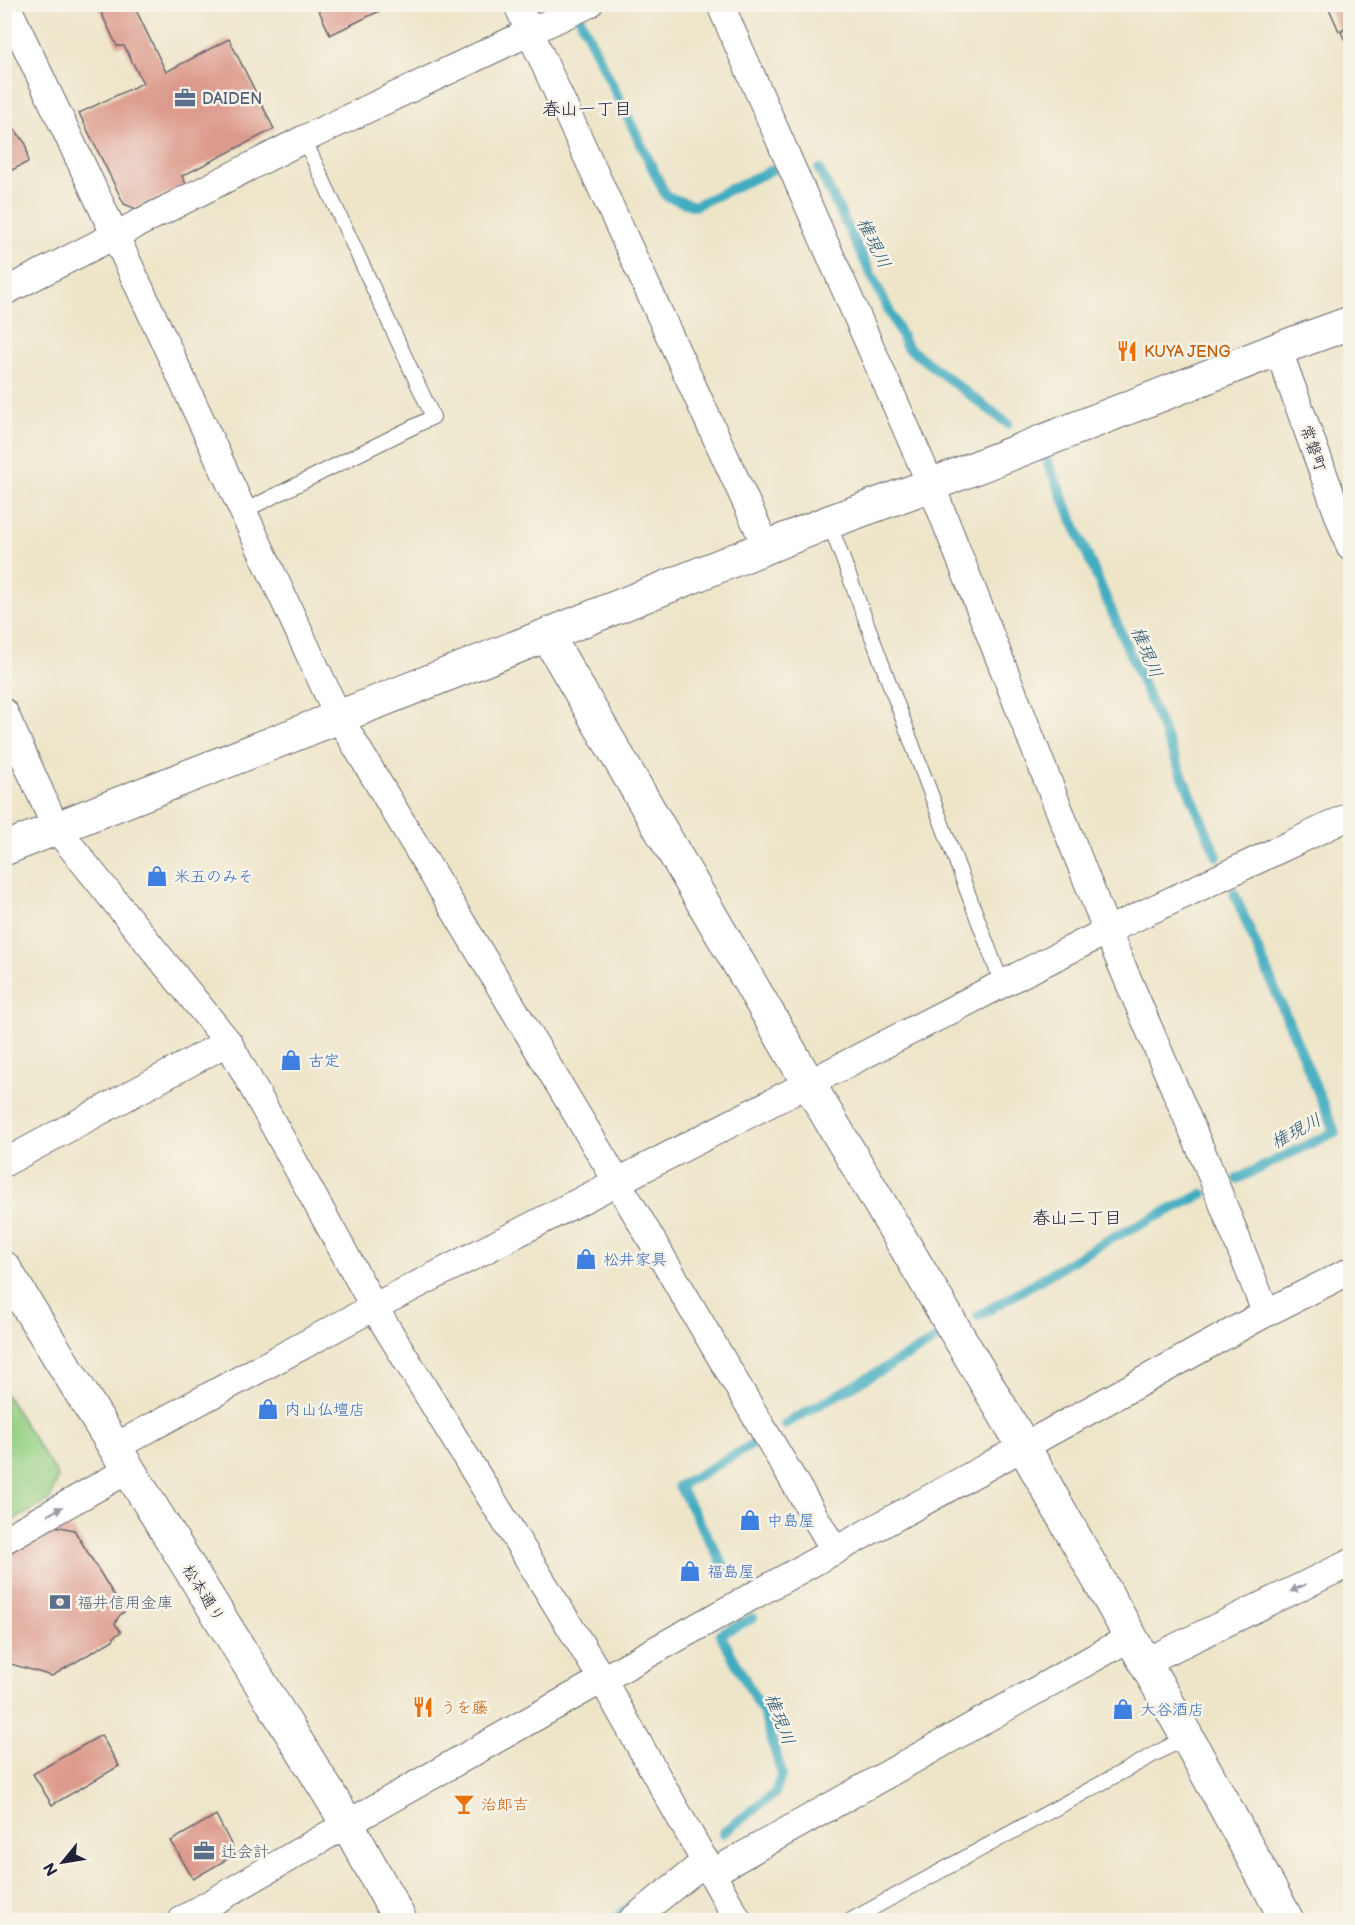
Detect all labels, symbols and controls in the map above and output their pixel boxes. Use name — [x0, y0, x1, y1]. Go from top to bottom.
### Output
office icon: DAIDEN — [173, 86, 197, 110]
place label: DAIDEN — [202, 90, 262, 109]
district label: 春山一丁目 — [542, 99, 632, 120]
water label: 権現川 — [852, 214, 895, 272]
restaurant icon: KUYA JENG — [1115, 339, 1139, 363]
place label: KUYA JENG — [1144, 343, 1231, 362]
street label: 常磐町 — [1295, 423, 1330, 474]
water label: 権現川 — [1126, 623, 1167, 681]
shop icon: 米五のみそ — [145, 864, 169, 888]
place label: 米五のみそ — [174, 868, 254, 887]
shop icon: 古定 — [279, 1048, 303, 1072]
place label: 古定 — [308, 1052, 340, 1071]
water label: 権現川 — [1267, 1109, 1325, 1153]
district label: 春山二丁目 — [1032, 1208, 1122, 1229]
shop icon: 松井家具 — [574, 1247, 598, 1271]
place label: 松井家具 — [603, 1251, 667, 1270]
shop icon: 内山仏壇店 — [256, 1397, 280, 1421]
place label: 内山仏壇店 — [285, 1401, 365, 1420]
one-way arrow — [47, 1506, 64, 1516]
shop icon: 中島屋 — [738, 1508, 762, 1532]
place label: 中島屋 — [767, 1512, 815, 1531]
shop icon: 福島屋 — [678, 1559, 702, 1583]
street label: 松本通り — [178, 1562, 228, 1626]
place label: 福島屋 — [707, 1563, 755, 1582]
one-way arrow — [1289, 1584, 1306, 1593]
bank icon: 福井信用金庫 — [48, 1590, 72, 1614]
place label: 福井信用金庫 — [77, 1594, 173, 1613]
water label: 権現川 — [760, 1690, 799, 1748]
restaurant icon: うを藤 — [411, 1695, 435, 1719]
shop icon: 大谷酒店 — [1111, 1697, 1135, 1721]
place label: うを藤 — [440, 1699, 488, 1718]
place label: 大谷酒店 — [1140, 1701, 1204, 1720]
bar icon: 治郎吉 — [452, 1792, 476, 1816]
place label: 治郎吉 — [481, 1796, 529, 1815]
north arrow — [33, 1832, 93, 1892]
office icon: 辻会計 — [192, 1839, 216, 1863]
place label: 辻会計 — [221, 1843, 269, 1862]
text: N — [40, 1859, 63, 1879]

